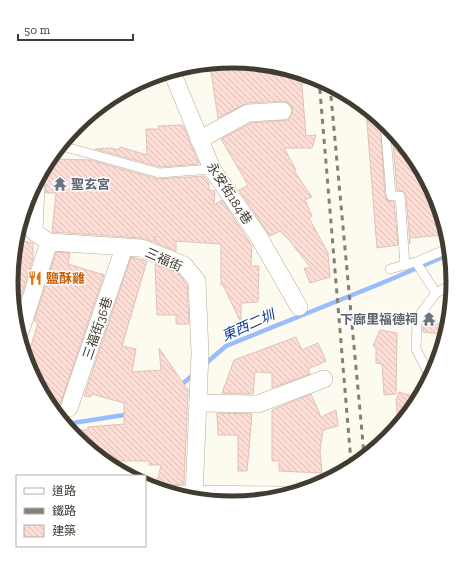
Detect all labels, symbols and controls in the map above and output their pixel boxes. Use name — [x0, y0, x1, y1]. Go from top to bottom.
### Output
scale bar — [18, 16, 133, 42]
text: 50 m — [24, 23, 51, 37]
street label: 永安街184巷 — [204, 159, 255, 227]
temple icon: 聖玄宮 — [52, 176, 68, 192]
place label: 聖玄宮 — [71, 177, 110, 192]
street label: 三福街 — [143, 245, 185, 274]
restaurant icon: 鹽酥雞 — [27, 270, 43, 286]
place label: 鹽酥雞 — [46, 271, 85, 286]
street label: 三福街36巷 — [80, 295, 115, 361]
water label: 東西二圳 — [219, 305, 279, 345]
temple icon: 下廍里福德祠 — [421, 311, 437, 327]
place label: 下廍里福德祠 — [340, 312, 418, 327]
legend — [16, 475, 146, 547]
text: 道路 — [52, 484, 76, 498]
text: 鐵路 — [52, 504, 76, 518]
text: 建築 — [52, 524, 76, 538]

